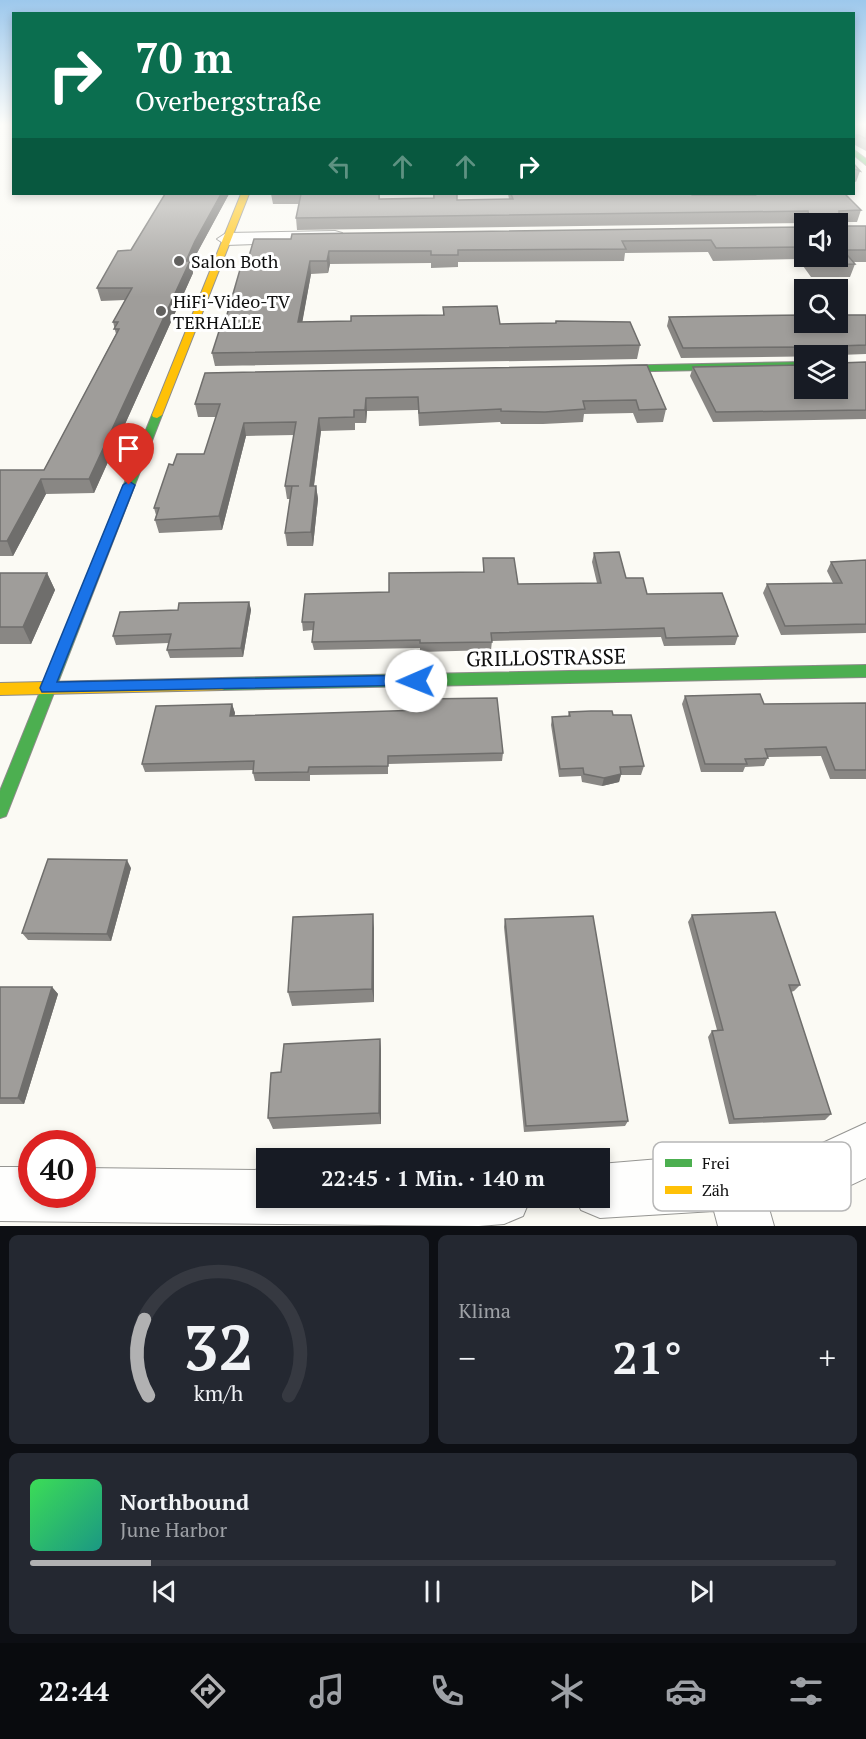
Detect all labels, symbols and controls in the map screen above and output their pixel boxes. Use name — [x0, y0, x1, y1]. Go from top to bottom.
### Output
text: 70 m — [135, 29, 233, 85]
icon: right — [36, 36, 114, 114]
text: Overbergstraße — [135, 83, 322, 119]
icon: left — [323, 150, 356, 183]
icon: ahead — [386, 150, 419, 183]
icon: ahead — [449, 150, 482, 183]
icon: right — [512, 150, 545, 183]
map controls — [794, 213, 848, 399]
button: sound — [794, 213, 848, 267]
place label: Salon Both — [191, 249, 279, 273]
marker: Salon Both — [172, 254, 186, 268]
button: search — [794, 279, 848, 333]
place label: HiFi-Video-TV TERHALLE — [173, 289, 291, 334]
marker: HiFi-Video-TV TERHALLE — [154, 304, 168, 318]
button: layers — [794, 345, 848, 399]
pin — [103, 423, 154, 485]
icon: arrive — [112, 432, 145, 465]
street label: GRILLOSTRASSE — [466, 642, 626, 672]
position arrow — [384, 649, 448, 713]
speed limit sign: 40 — [18, 1130, 96, 1208]
legend — [653, 1142, 851, 1211]
text: Frei — [702, 1152, 730, 1174]
text: 22:45 · 1 Min. · 140 m — [321, 1163, 545, 1192]
text: Zäh — [702, 1179, 730, 1201]
text: Klima — [459, 1297, 511, 1324]
text: 32 — [183, 1305, 254, 1388]
text: 21° — [613, 1327, 682, 1387]
text: − — [459, 1336, 476, 1379]
text: + — [818, 1336, 836, 1379]
text: km/h — [194, 1380, 244, 1408]
text: Northbound — [120, 1487, 249, 1516]
text: June Harbor — [120, 1516, 227, 1543]
icon: previous — [148, 1575, 181, 1608]
icon: pause — [416, 1575, 449, 1608]
icon: next — [685, 1575, 718, 1608]
icon: directions — [187, 1670, 229, 1712]
icon: music — [306, 1670, 348, 1712]
icon: phone — [426, 1670, 468, 1712]
icon: climate — [546, 1670, 588, 1712]
icon: car — [665, 1670, 707, 1712]
icon: filters — [785, 1670, 827, 1712]
text: 22:44 — [39, 1673, 109, 1709]

